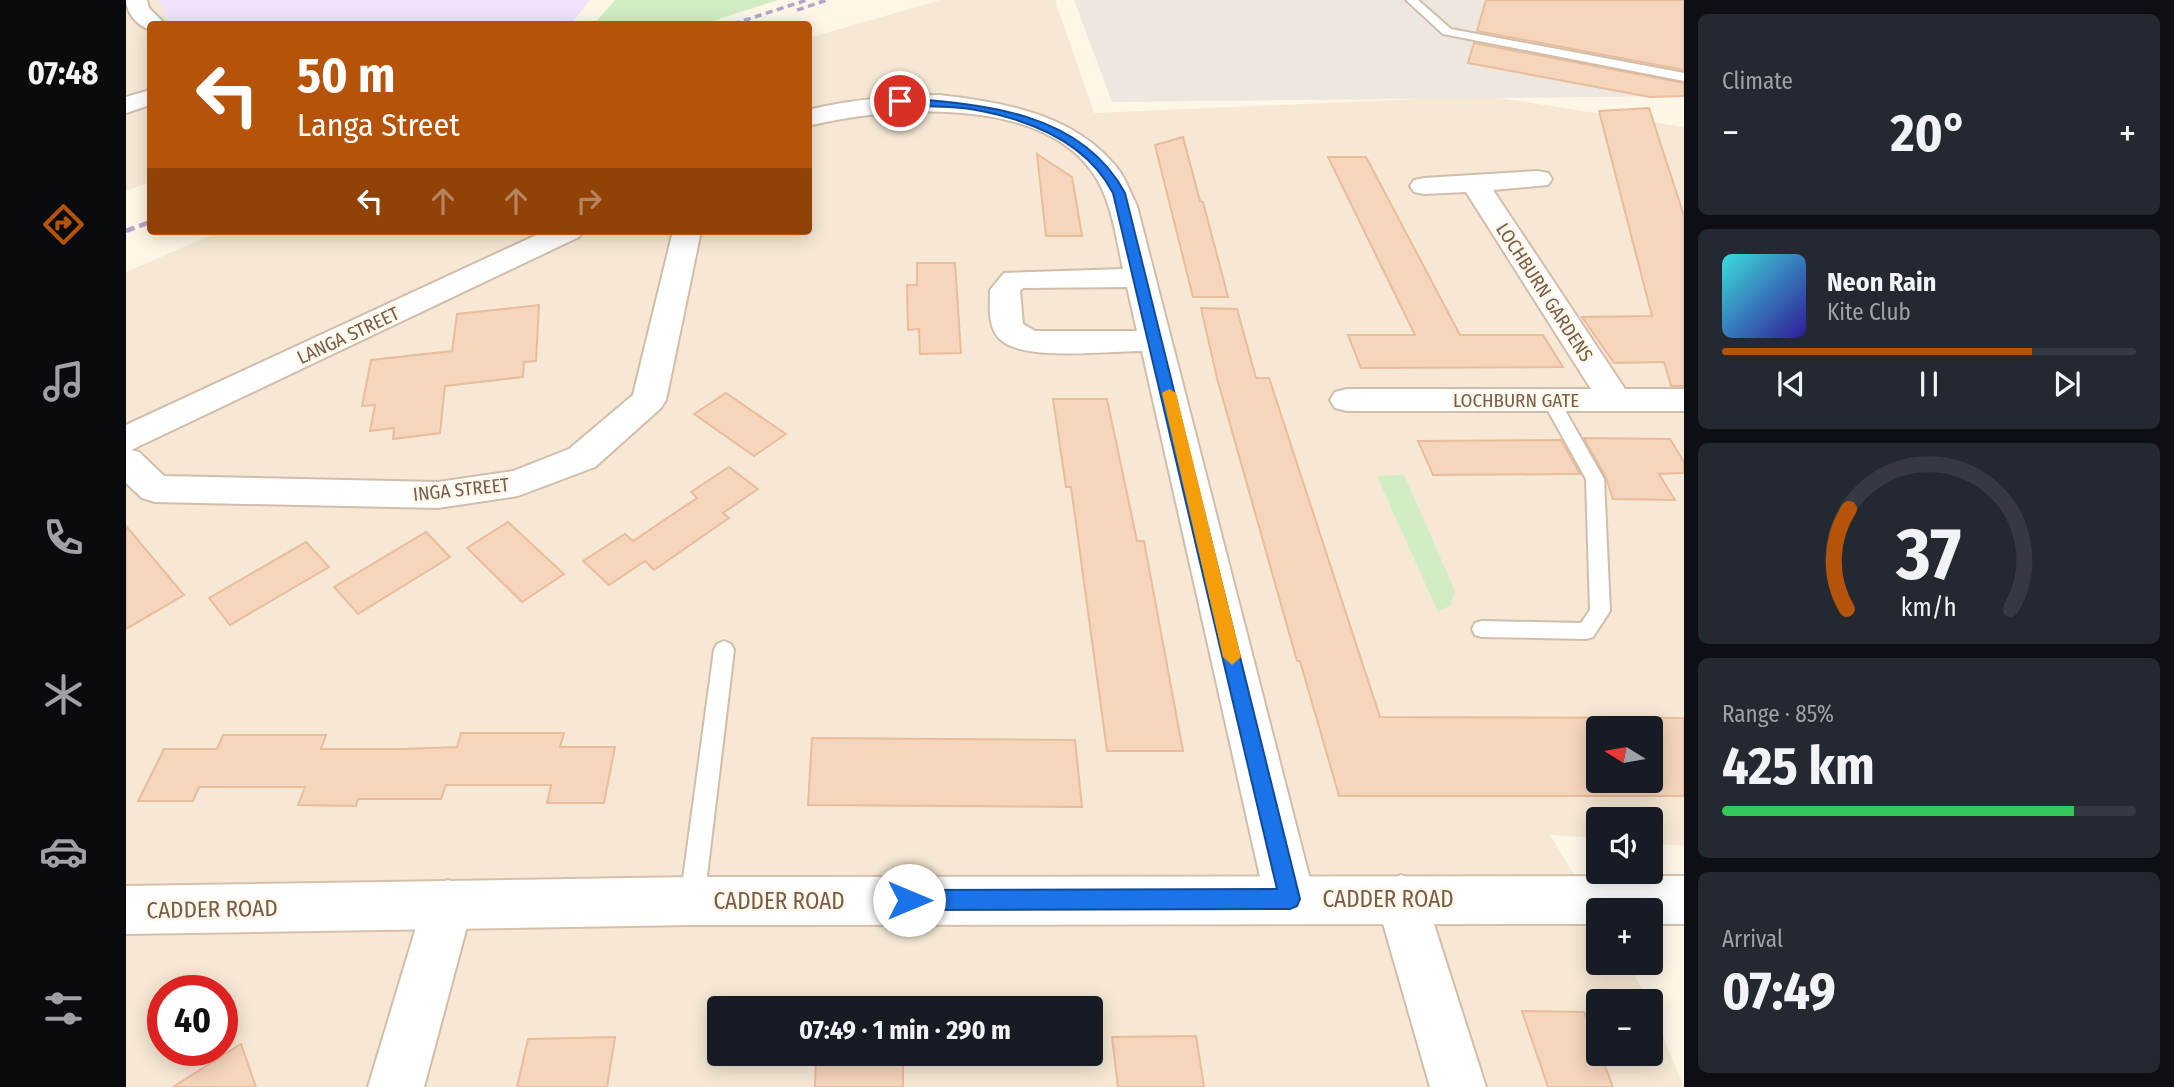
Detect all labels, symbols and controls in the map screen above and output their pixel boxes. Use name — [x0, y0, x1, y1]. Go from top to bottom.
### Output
text: 50 m — [297, 46, 395, 105]
icon: left — [182, 49, 273, 140]
text: 07:48 — [27, 54, 99, 92]
text: Climate — [1722, 67, 1793, 95]
pin — [870, 71, 930, 131]
icon: arrive — [881, 82, 919, 120]
text: 20° — [1891, 102, 1967, 165]
text: Langa Street — [297, 106, 460, 144]
text: − — [1722, 110, 1739, 156]
text: + — [2119, 110, 2136, 156]
icon: left — [351, 182, 389, 220]
icon: ahead — [424, 182, 462, 220]
icon: ahead — [497, 182, 535, 220]
icon: right — [570, 182, 608, 220]
icon: directions — [39, 200, 88, 249]
street label: LOCHBURN GARDENS — [1491, 219, 1598, 366]
text: Neon Rain — [1827, 267, 1936, 298]
text: Kite Club — [1827, 298, 1911, 326]
street label: LANGA STREET — [293, 302, 403, 369]
icon: music — [39, 357, 88, 406]
icon: previous — [1772, 365, 1810, 403]
icon: pause — [1910, 365, 1948, 403]
icon: next — [2048, 365, 2086, 403]
street label: LOCHBURN GATE — [1453, 389, 1579, 412]
street label: INGA STREET — [412, 473, 511, 506]
text: 37 — [1895, 512, 1962, 599]
icon: phone — [39, 513, 88, 562]
text: km/h — [1901, 593, 1957, 623]
icon: climate — [39, 670, 88, 719]
text: Range · 85% — [1722, 700, 1834, 728]
north arrow — [1586, 716, 1662, 793]
map controls — [1586, 716, 1663, 1066]
text: 425 km — [1722, 735, 1875, 798]
button: sound — [1586, 807, 1663, 884]
icon: car — [39, 827, 88, 876]
position arrow — [872, 863, 946, 937]
street label: CADDER ROAD — [1322, 885, 1454, 913]
street label: CADDER ROAD — [713, 887, 845, 915]
street label: CADDER ROAD — [146, 894, 278, 924]
button: + — [1586, 898, 1663, 975]
text: Arrival — [1722, 925, 1783, 953]
text: 07:49 — [1722, 960, 1836, 1023]
speed limit sign: 40 — [147, 975, 238, 1066]
icon: filters — [39, 984, 88, 1033]
button: − — [1586, 989, 1663, 1066]
text: 07:49 · 1 min · 290 m — [799, 1015, 1011, 1046]

